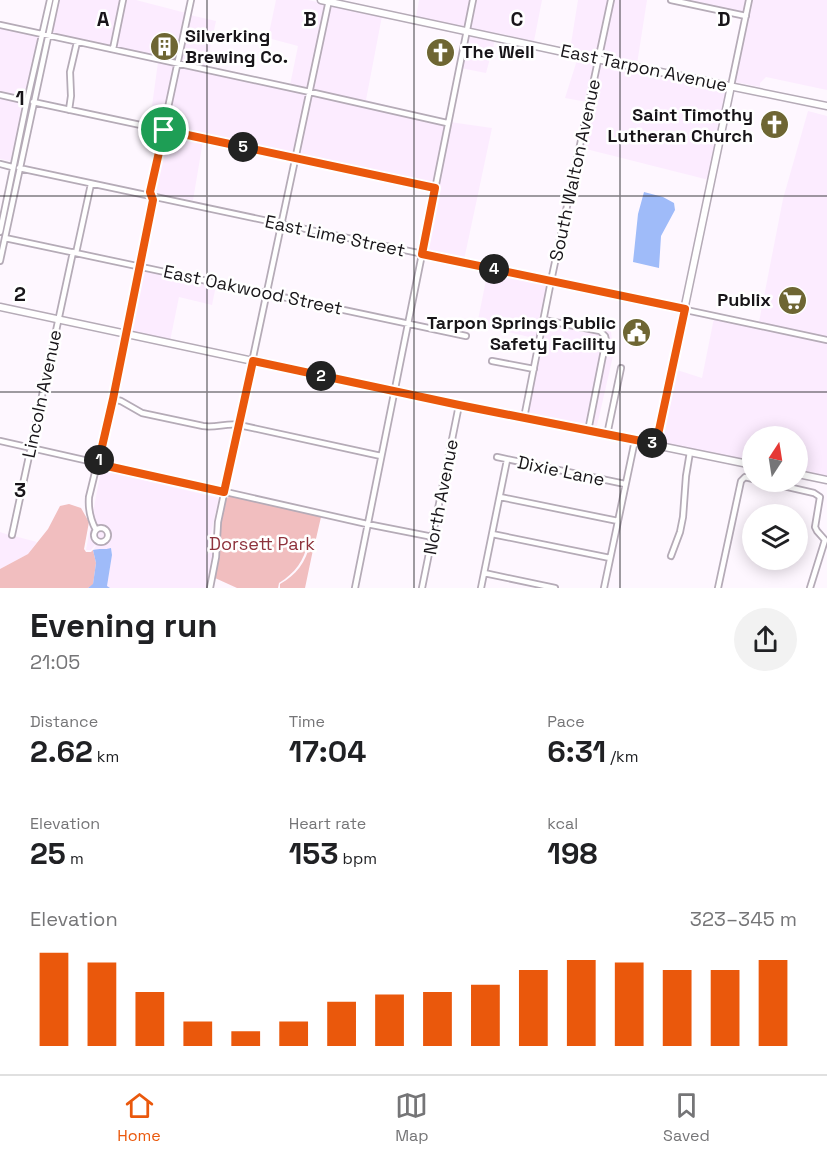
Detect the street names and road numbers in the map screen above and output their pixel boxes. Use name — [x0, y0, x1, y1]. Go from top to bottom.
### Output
street label: East Tarpon Avenue — [559, 39, 730, 96]
street label: South Walton Avenue — [544, 77, 605, 263]
street label: East Lime Street — [263, 209, 407, 262]
street label: East Oakwood Street — [162, 259, 345, 320]
street label: Lincoln Avenue — [17, 328, 66, 460]
street label: North Avenue — [418, 437, 463, 557]
street label: Dixie Lane — [515, 450, 607, 491]

